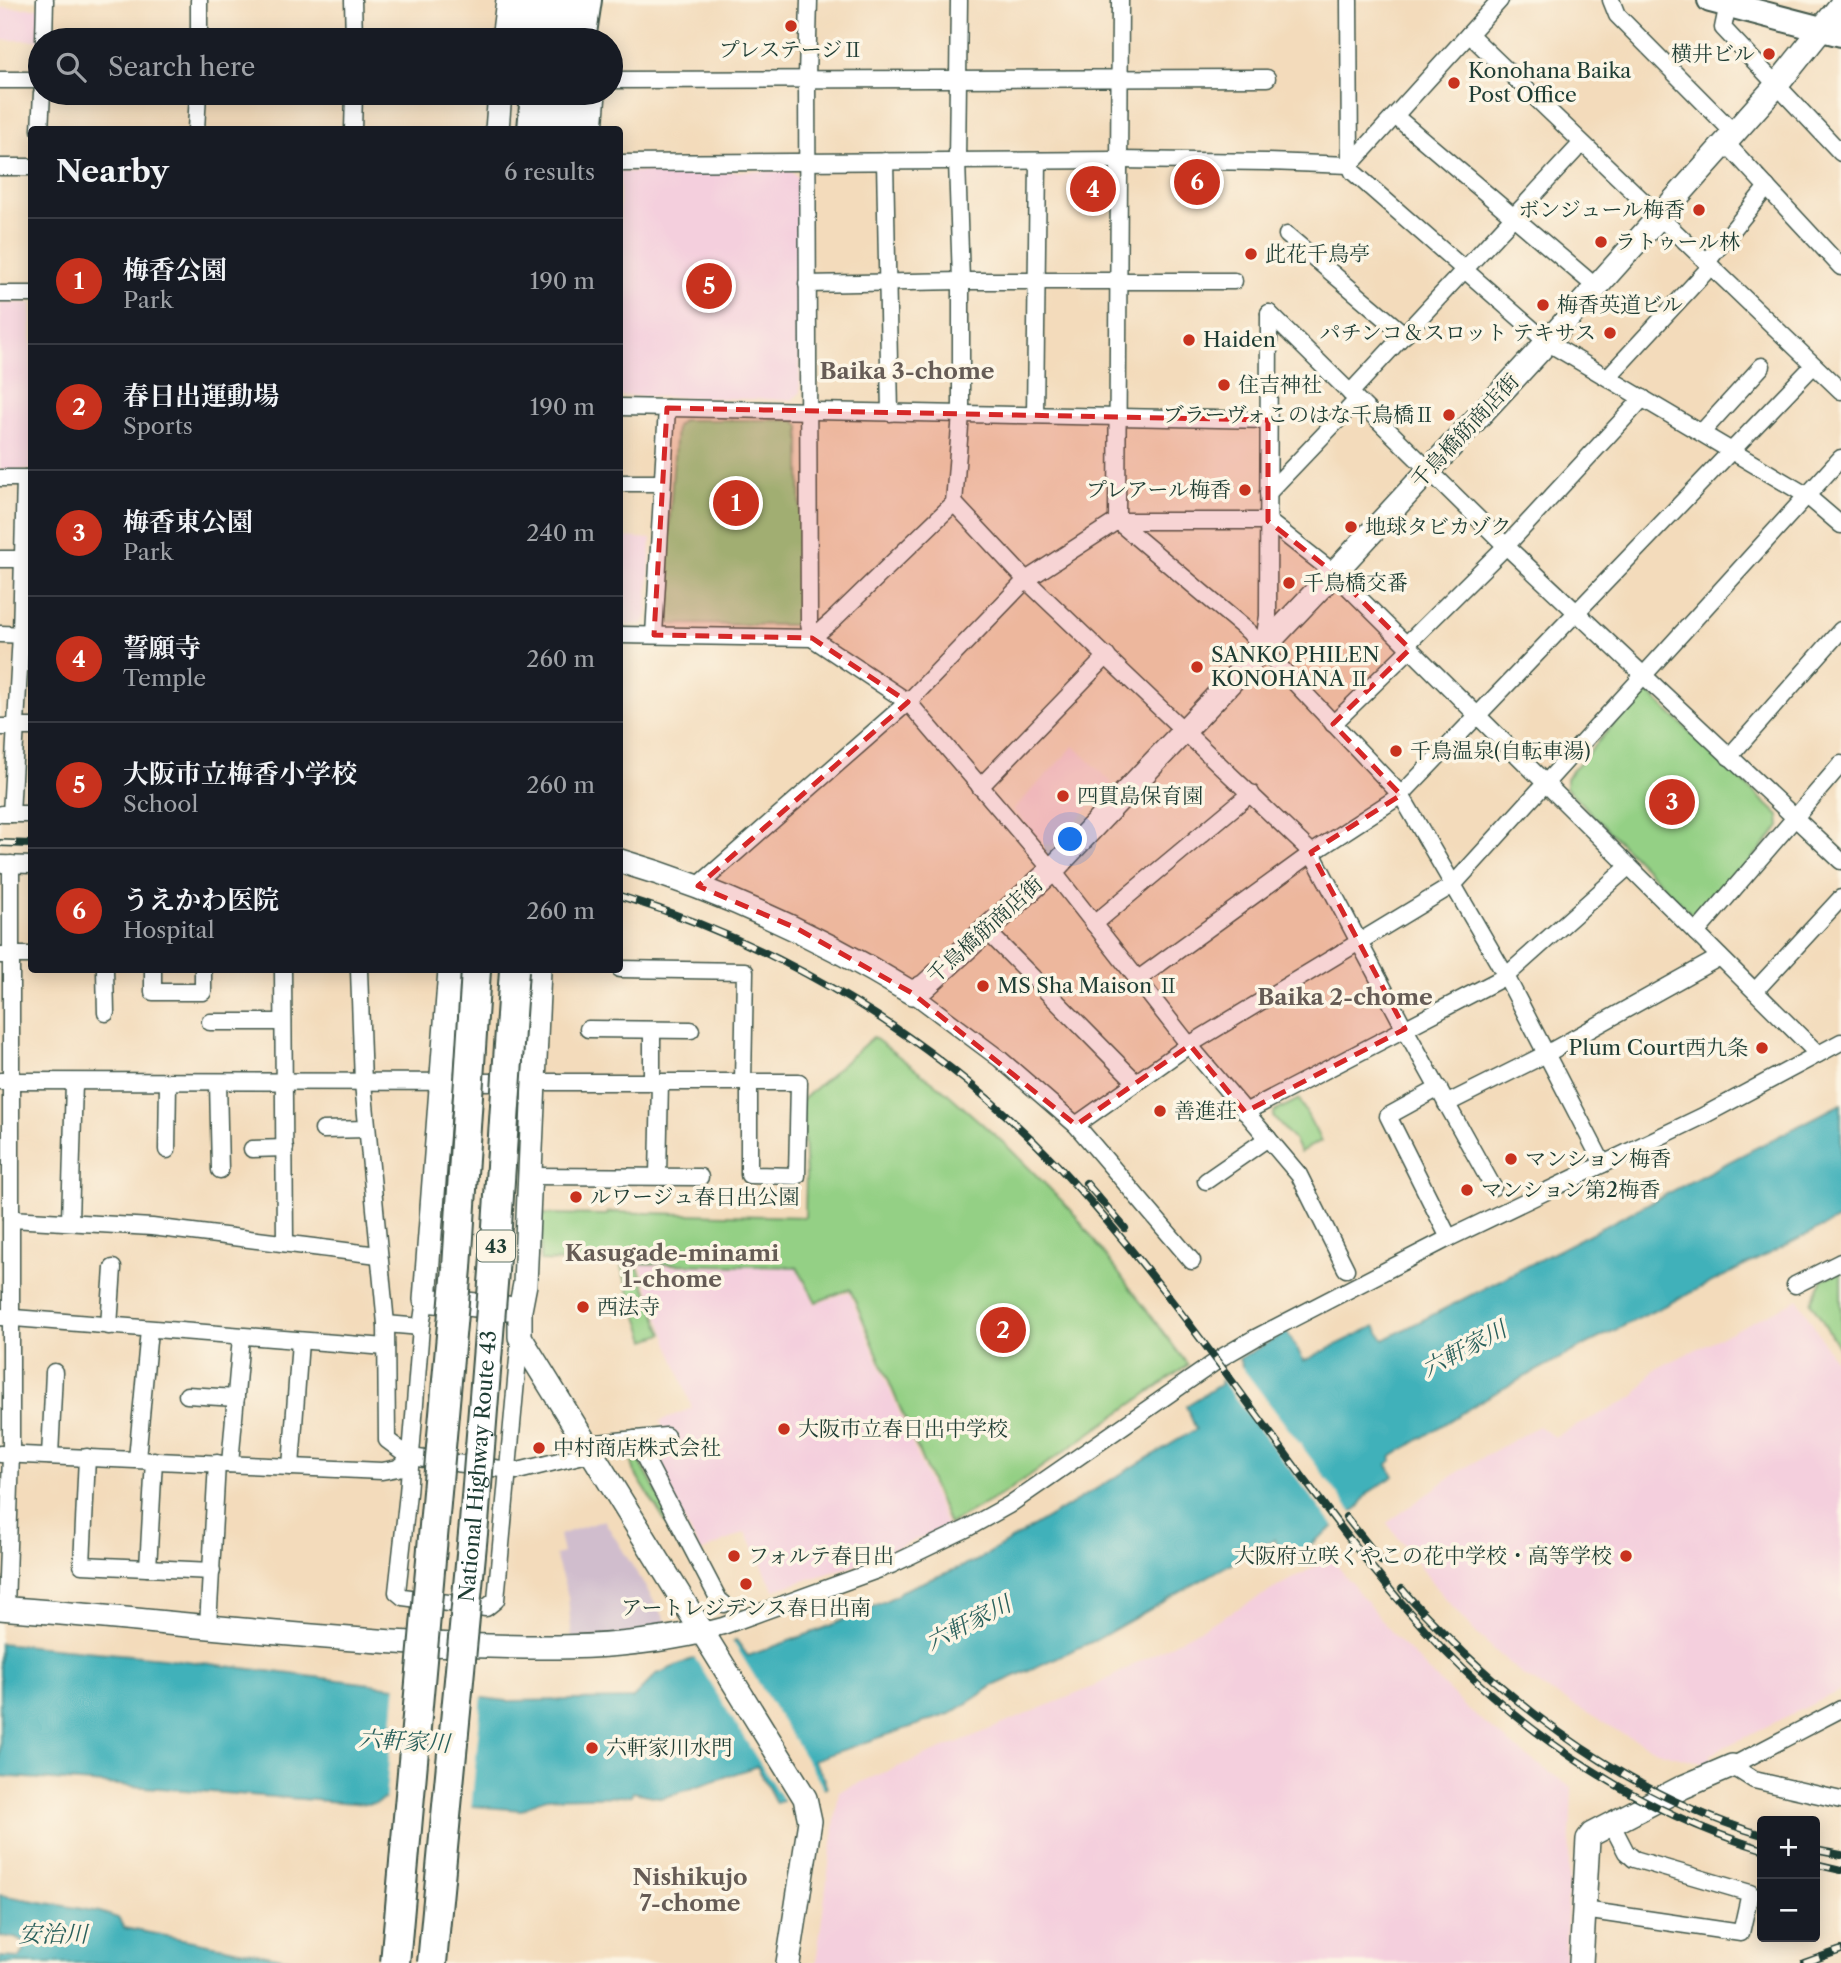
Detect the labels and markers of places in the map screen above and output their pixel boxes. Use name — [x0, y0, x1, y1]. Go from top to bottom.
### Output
marker: プレステージⅡ — [783, 18, 799, 34]
place label: プレステージⅡ — [719, 37, 863, 62]
place label: 横井ビル — [1671, 41, 1755, 66]
marker: 横井ビル — [1761, 46, 1777, 62]
place label: Konohana Baika Post Office — [1468, 58, 1632, 107]
marker: Konohana Baika Post Office — [1446, 75, 1462, 91]
pin: 6 — [1174, 156, 1220, 208]
pin: 4 — [1070, 163, 1116, 215]
place label: ボンジュール梅香 — [1518, 197, 1685, 222]
marker: ボンジュール梅香 — [1691, 202, 1707, 218]
place label: ラトゥール林 — [1615, 229, 1740, 254]
marker: ラトゥール林 — [1593, 234, 1609, 250]
place label: 此花千鳥亭 — [1265, 241, 1370, 266]
marker: 此花千鳥亭 — [1243, 246, 1259, 262]
pin: 5 — [686, 260, 732, 312]
place label: 梅香英道ビル — [1557, 292, 1683, 317]
marker: 梅香英道ビル — [1535, 297, 1551, 313]
place label: パチンコ＆スロット テキサス — [1320, 320, 1596, 345]
marker: パチンコ＆スロット テキサス — [1602, 325, 1618, 341]
place label: Haiden — [1203, 327, 1276, 352]
marker: Haiden — [1181, 332, 1197, 348]
place label: 住吉神社 — [1238, 372, 1322, 397]
marker: 住吉神社 — [1216, 377, 1232, 393]
place label: ブラーヴォこのはな千鳥橋Ⅱ — [1163, 402, 1435, 427]
marker: ブラーヴォこのはな千鳥橋Ⅱ — [1441, 407, 1457, 423]
pin: 1 — [713, 477, 759, 529]
place label: プレアール梅香 — [1086, 477, 1231, 502]
marker: プレアール梅香 — [1237, 482, 1253, 498]
place label: 地球タビカゾク — [1365, 514, 1512, 539]
marker: 地球タビカゾク — [1343, 519, 1359, 535]
place label: 千鳥橋交番 — [1303, 570, 1408, 595]
marker: 千鳥橋交番 — [1281, 575, 1297, 591]
place label: SANKO PHILEN KONOHANA Ⅱ — [1211, 642, 1380, 691]
marker: SANKO PHILEN KONOHANA Ⅱ — [1189, 659, 1205, 675]
place label: 千鳥温泉(自転車湯) — [1410, 738, 1591, 763]
marker: 千鳥温泉(自転車湯) — [1388, 743, 1404, 759]
pin: 3 — [1649, 776, 1695, 828]
place label: 四貫島保育園 — [1077, 783, 1203, 808]
marker: 四貫島保育園 — [1055, 788, 1071, 804]
place label: MS Sha Maison Ⅱ — [997, 973, 1179, 998]
marker: MS Sha Maison Ⅱ — [975, 978, 991, 994]
place label: Plum Court西九条 — [1569, 1035, 1748, 1060]
marker: Plum Court西九条 — [1754, 1040, 1770, 1056]
place label: 善進荘 — [1174, 1098, 1237, 1123]
marker: 善進荘 — [1152, 1103, 1168, 1119]
place label: マンション梅香 — [1525, 1146, 1671, 1171]
marker: マンション梅香 — [1503, 1151, 1519, 1167]
place label: マンション第2梅香 — [1481, 1177, 1660, 1202]
marker: マンション第2梅香 — [1459, 1182, 1475, 1198]
place label: ルワージュ春日出公園 — [590, 1184, 799, 1209]
marker: ルワージュ春日出公園 — [568, 1189, 584, 1205]
place label: 西法寺 — [597, 1294, 660, 1319]
marker: 西法寺 — [575, 1299, 591, 1315]
pin: 2 — [980, 1304, 1026, 1356]
place label: 大阪市立春日出中学校 — [798, 1416, 1008, 1441]
marker: 大阪市立春日出中学校 — [776, 1421, 792, 1437]
place label: 中村商店株式会社 — [553, 1435, 721, 1460]
marker: 中村商店株式会社 — [531, 1440, 547, 1456]
place label: フォルテ春日出 — [748, 1543, 894, 1568]
place label: 大阪府立咲くやこの花中学校・高等学校 — [1234, 1543, 1612, 1568]
marker: フォルテ春日出 — [726, 1548, 742, 1564]
marker: 大阪府立咲くやこの花中学校・高等学校 — [1618, 1548, 1634, 1564]
marker: アートレジデンス春日出南 — [738, 1576, 754, 1592]
place label: アートレジデンス春日出南 — [621, 1595, 871, 1620]
place label: 六軒家川水門 — [606, 1735, 732, 1760]
marker: 六軒家川水門 — [584, 1740, 600, 1756]

